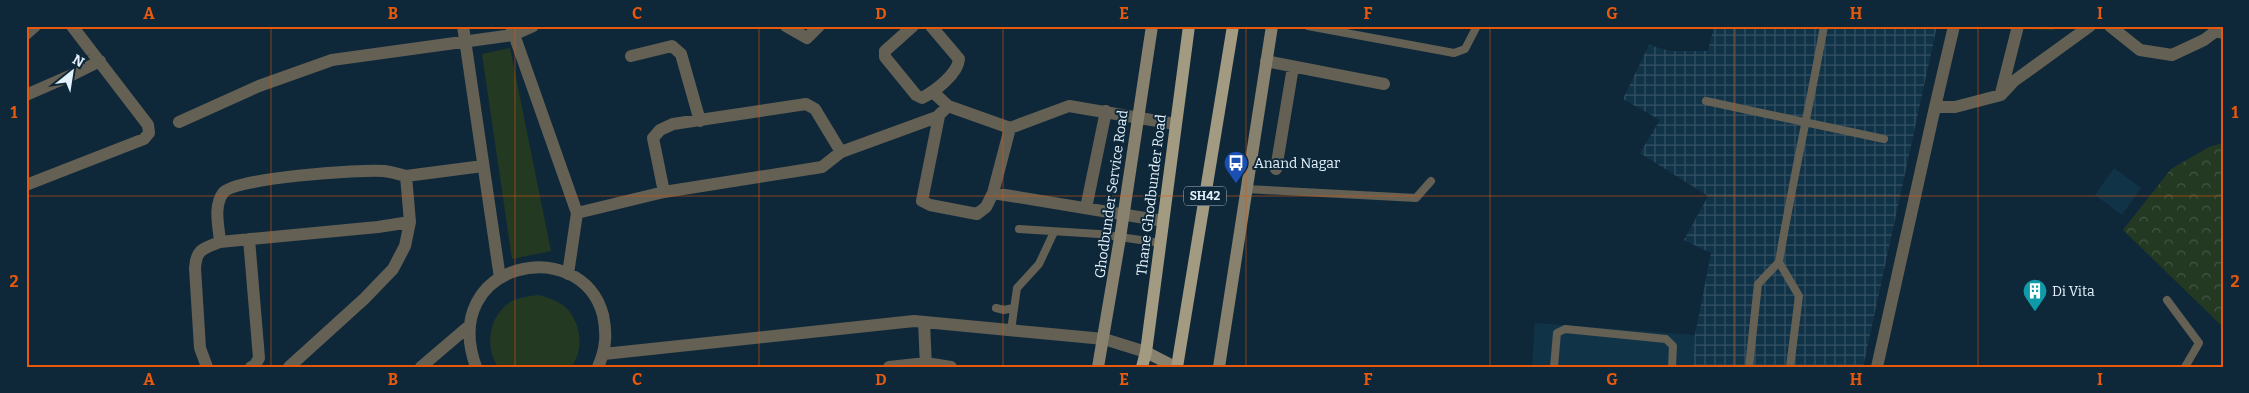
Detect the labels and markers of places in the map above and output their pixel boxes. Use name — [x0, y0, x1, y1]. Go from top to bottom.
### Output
bus stop icon: Anand Nagar — [1223, 150, 1249, 184]
place label: Anand Nagar — [1254, 155, 1340, 172]
building icon: Di Vita — [2022, 278, 2048, 312]
place label: Di Vita — [2052, 283, 2095, 300]

